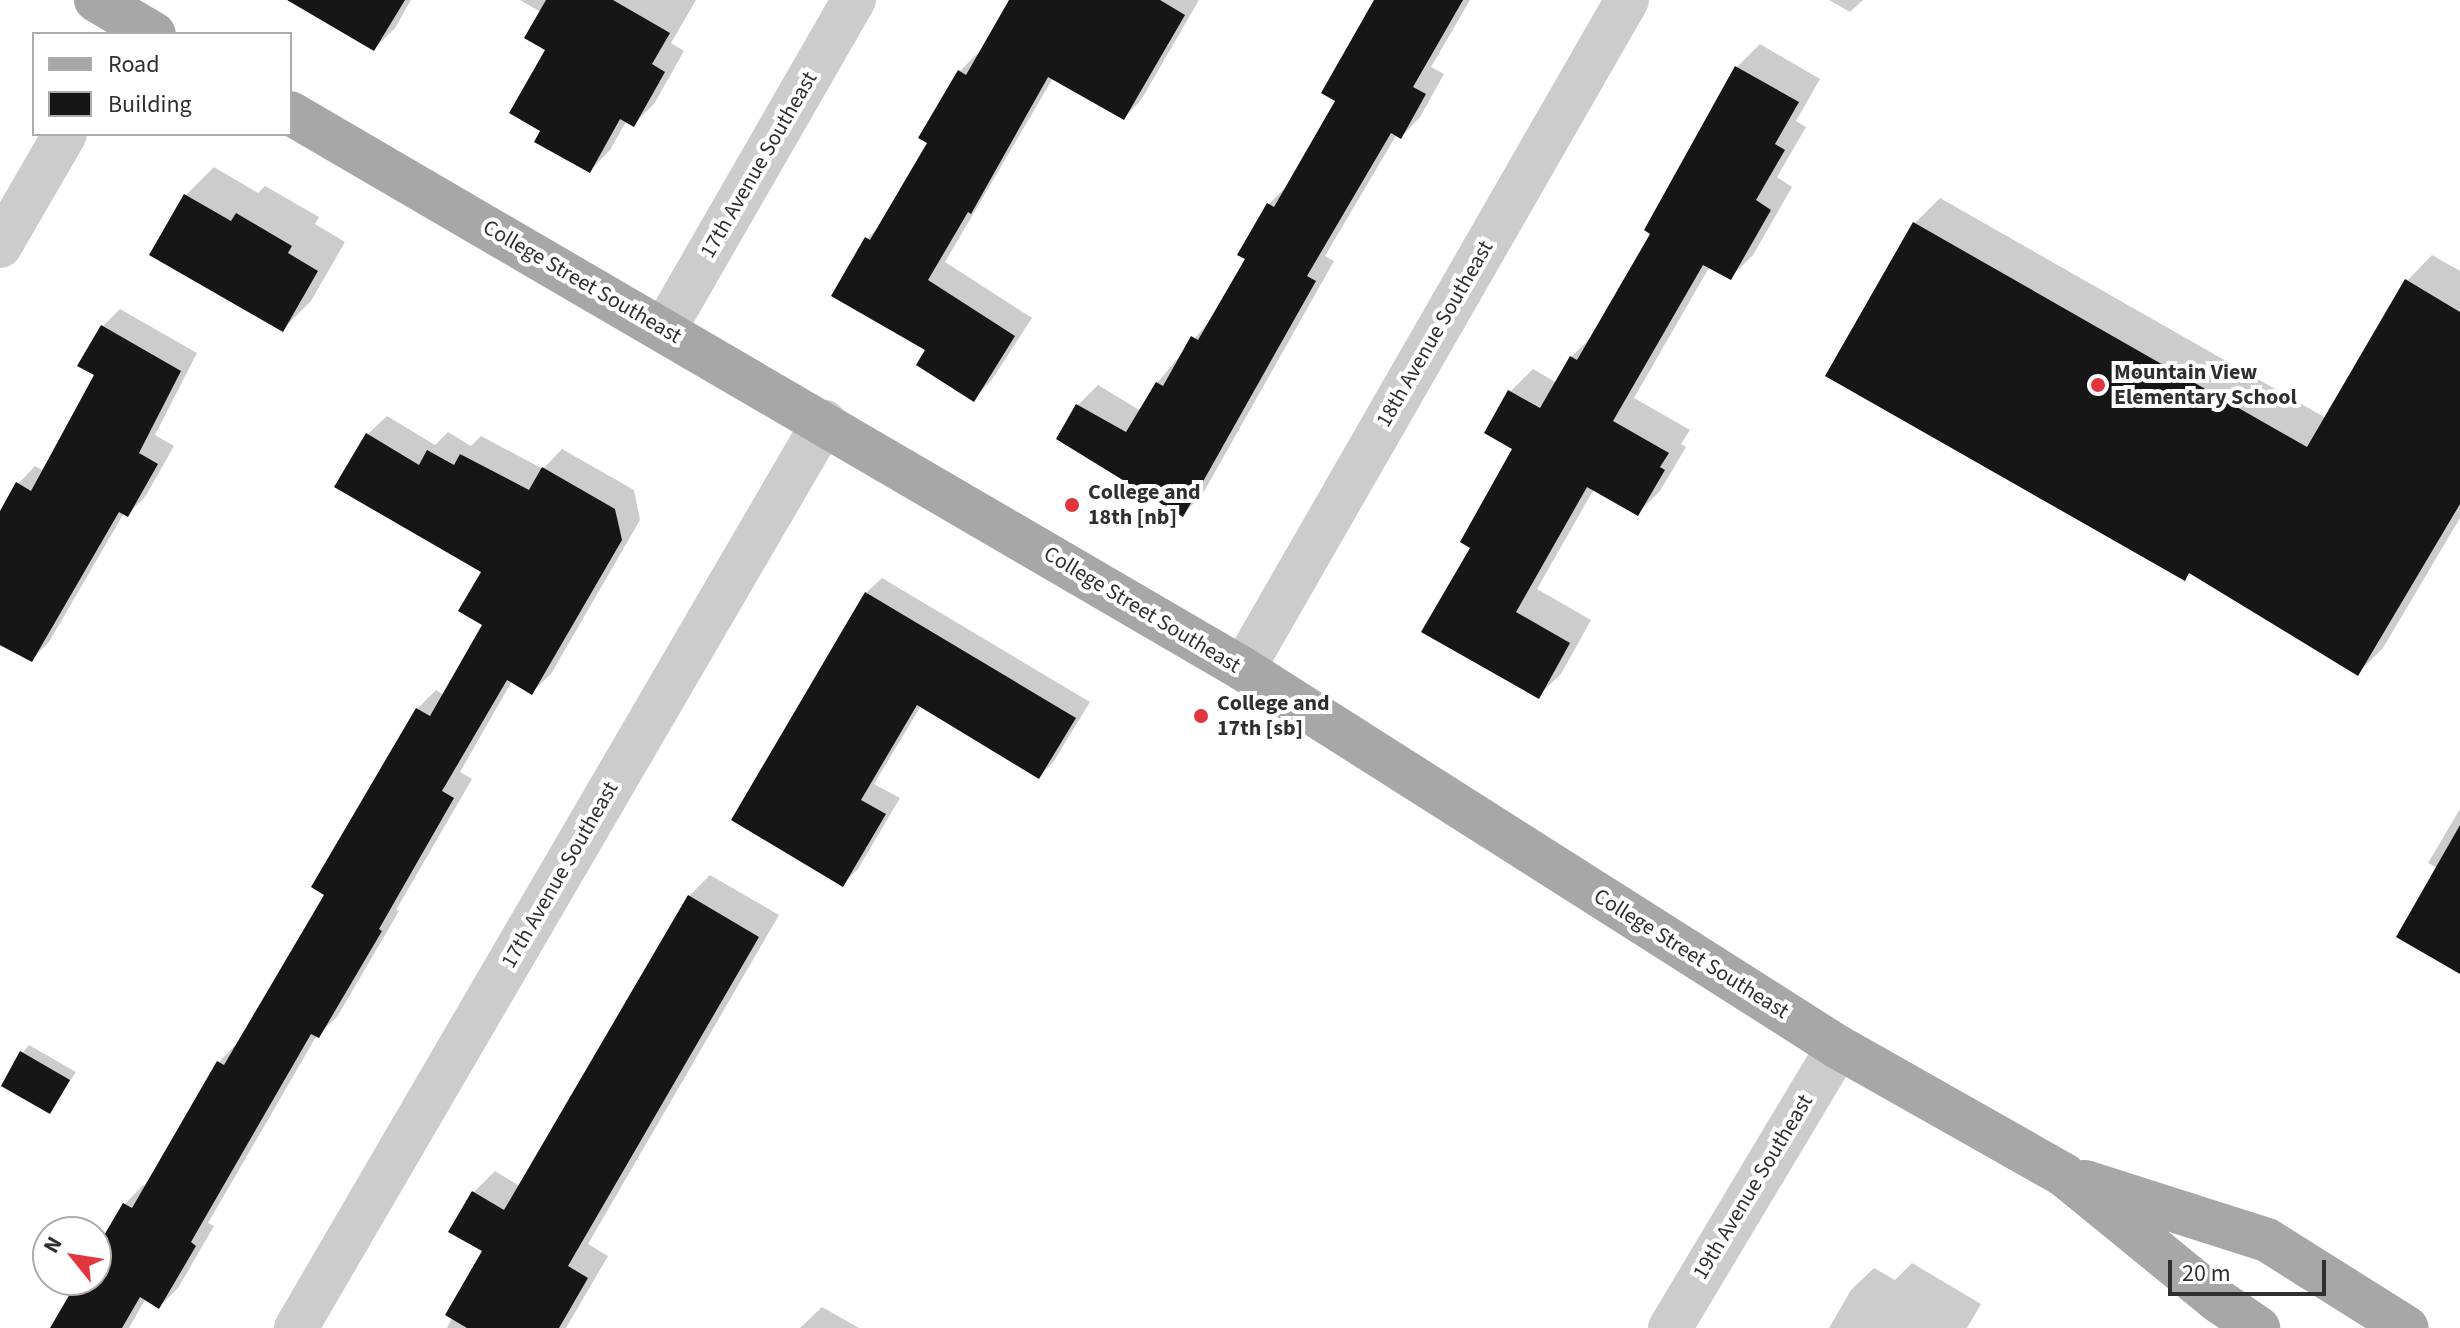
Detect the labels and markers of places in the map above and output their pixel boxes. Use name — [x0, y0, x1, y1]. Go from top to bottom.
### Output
place label: Mountain View Elementary School — [2114, 359, 2297, 410]
marker: Mountain View Elementary School — [2089, 376, 2107, 394]
place label: College and 18th [nb] — [1088, 479, 1201, 530]
marker: College and 18th [nb] — [1063, 496, 1081, 514]
place label: College and 17th [sb] — [1217, 690, 1330, 742]
marker: College and 17th [sb] — [1192, 707, 1210, 725]

